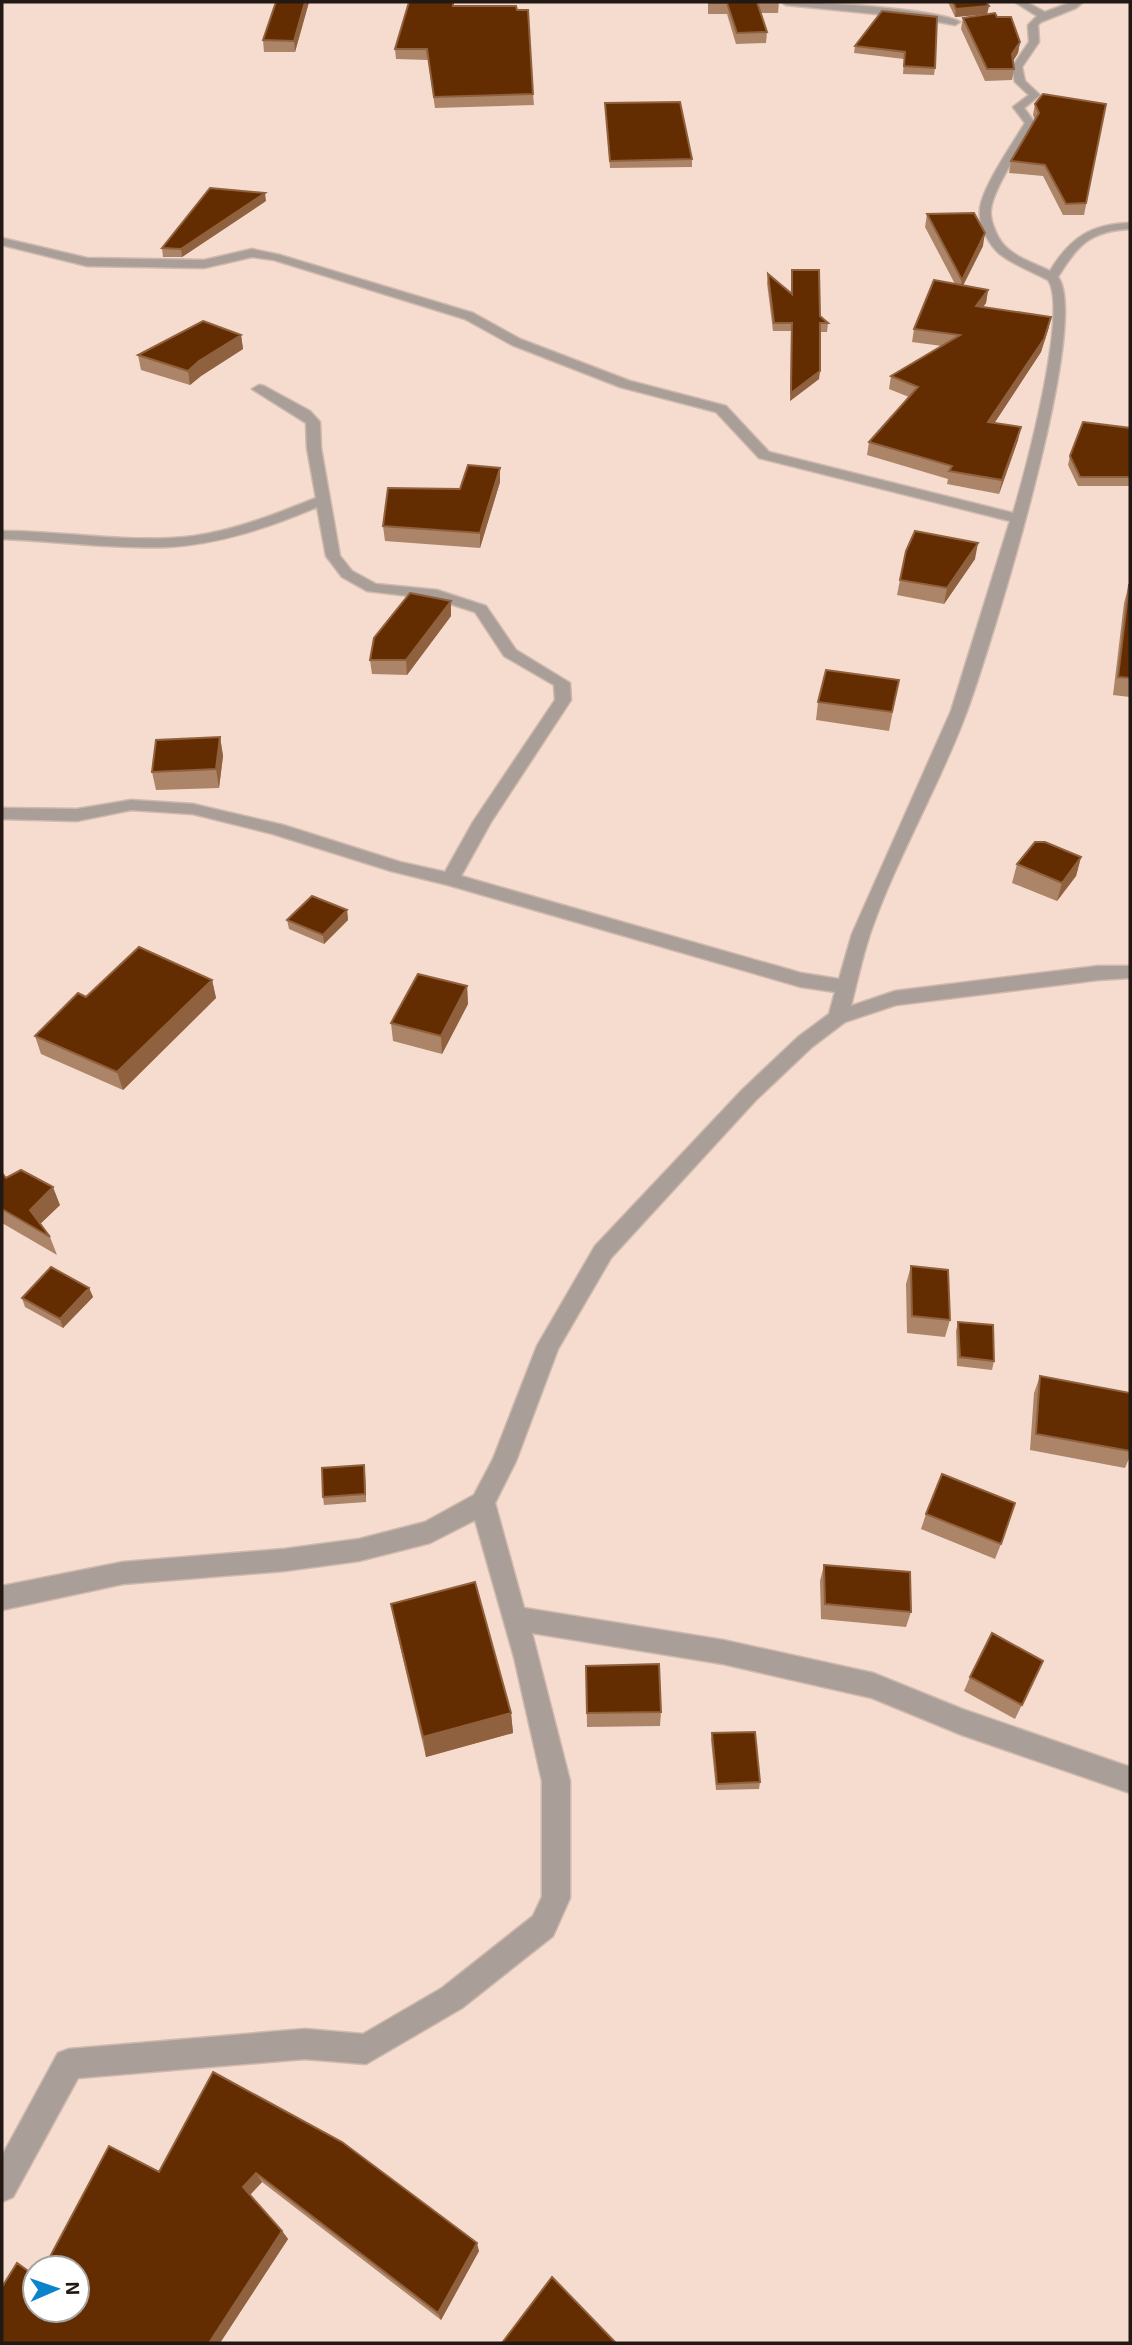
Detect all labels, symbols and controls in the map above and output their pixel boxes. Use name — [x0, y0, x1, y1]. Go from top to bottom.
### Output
north arrow — [21, 2254, 91, 2324]
text: N — [62, 2281, 85, 2296]

